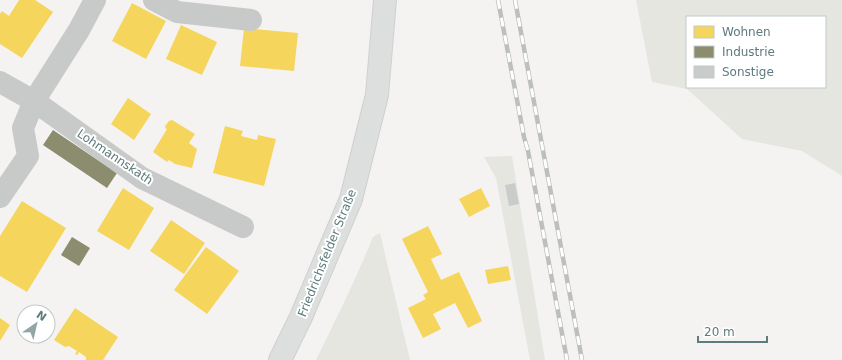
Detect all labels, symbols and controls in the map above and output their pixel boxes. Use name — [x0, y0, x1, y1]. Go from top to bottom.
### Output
legend — [686, 16, 826, 88]
text: Wohnen — [722, 25, 771, 39]
text: Industrie — [722, 45, 775, 59]
text: Sonstige — [722, 65, 774, 79]
street label: Lohmannskath — [74, 126, 156, 188]
street label: Friedrichsfelder Straße — [295, 187, 359, 319]
north arrow — [16, 304, 56, 344]
text: N — [34, 308, 49, 324]
scale bar — [698, 318, 767, 344]
text: 20 m — [704, 325, 735, 339]

